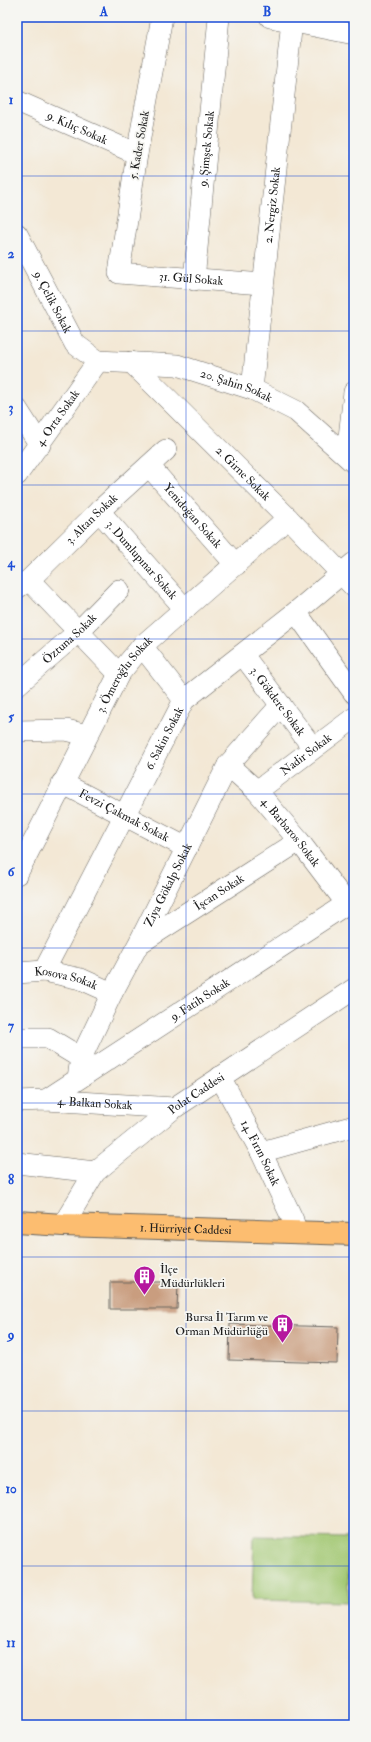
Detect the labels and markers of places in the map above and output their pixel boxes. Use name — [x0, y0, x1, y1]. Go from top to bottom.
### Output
place label: İlçe Müdürlükleri — [160, 1262, 225, 1291]
building icon: İlçe Müdürlükleri — [131, 1263, 157, 1296]
place label: Bursa İl Tarım ve Orman Müdürlüğü — [175, 1310, 268, 1339]
building icon: Bursa İl Tarım ve Orman Müdürlüğü — [270, 1311, 296, 1344]

